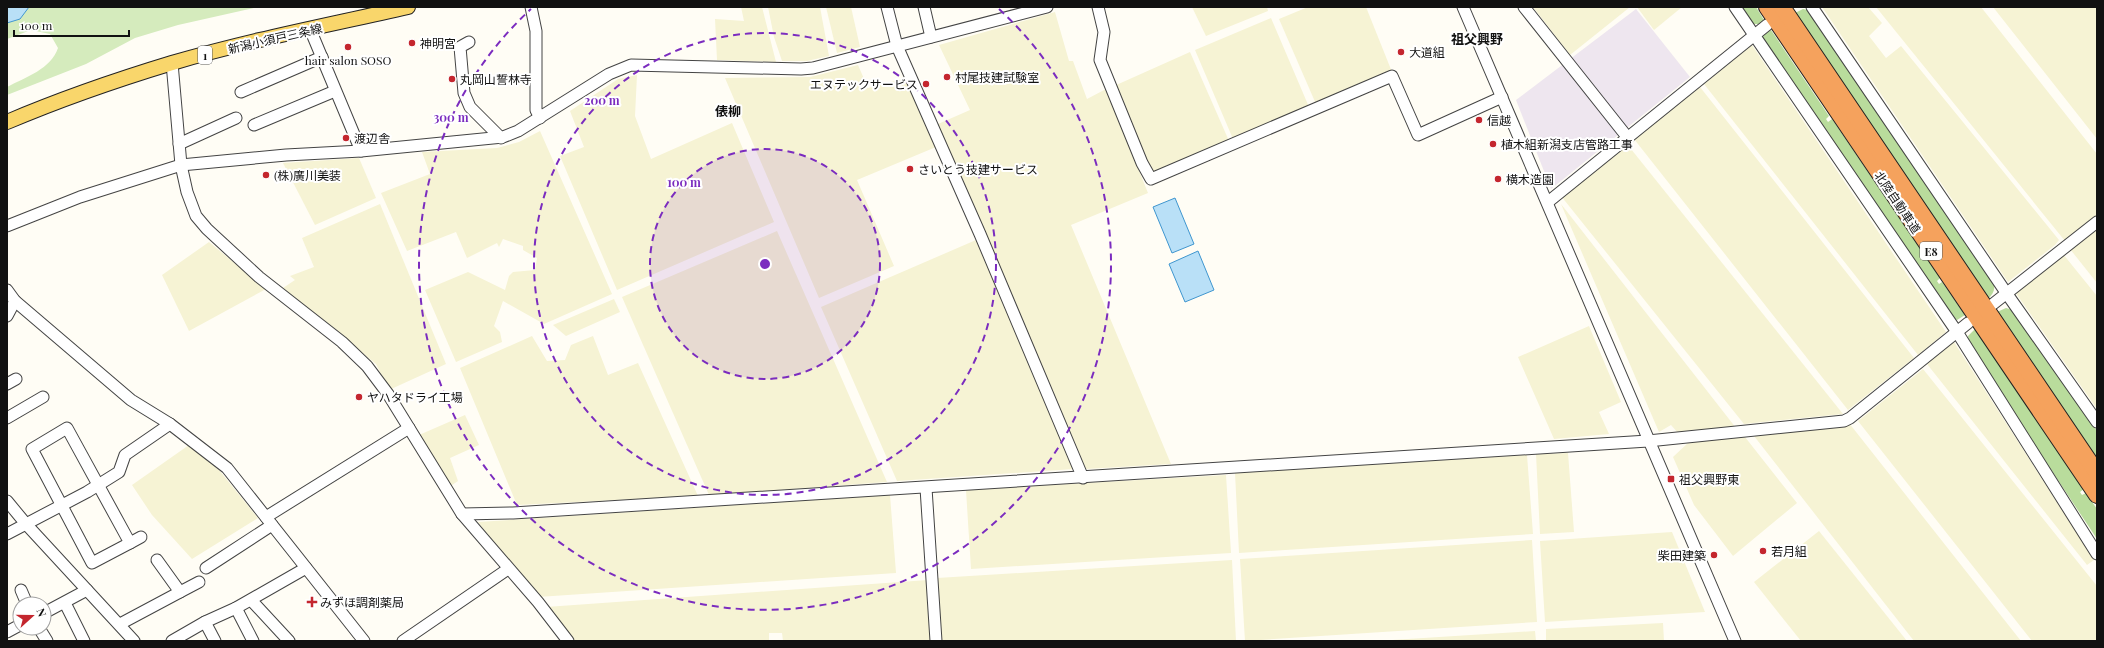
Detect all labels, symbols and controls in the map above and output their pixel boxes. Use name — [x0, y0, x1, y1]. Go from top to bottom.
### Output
scale bar — [14, 12, 129, 38]
text: 100 m — [20, 17, 53, 33]
street label: 新潟小須戸三条線 — [226, 19, 324, 57]
district label: 祖父興野 — [1451, 30, 1503, 47]
place label: 神明宮 — [420, 35, 456, 51]
marker: 神明宮 — [407, 38, 417, 48]
marker: hair salon SOSO — [343, 42, 353, 52]
place label: 大道組 — [1409, 44, 1445, 60]
road number: 1 — [198, 46, 212, 64]
marker: 大道組 — [1396, 47, 1406, 57]
place label: hair salon SOSO — [305, 52, 391, 68]
place label: 村尾技建試験室 — [955, 69, 1039, 85]
place label: 丸岡山誓林寺 — [460, 71, 532, 87]
marker: 村尾技建試験室 — [942, 72, 952, 82]
marker: 丸岡山誓林寺 — [447, 74, 457, 84]
place label: エヌテックサービス — [810, 76, 918, 92]
marker: エヌテックサービス — [921, 79, 931, 89]
text: 200 m — [584, 92, 620, 108]
district label: 俵柳 — [715, 102, 741, 119]
text: 300 m — [434, 109, 469, 125]
place label: 信越 — [1487, 112, 1511, 128]
marker: 信越 — [1474, 115, 1484, 125]
place label: 渡辺舎 — [354, 130, 390, 146]
marker: 渡辺舎 — [341, 133, 351, 143]
place label: 植木組新潟支店管路工事 — [1501, 136, 1633, 152]
marker: 植木組新潟支店管路工事 — [1488, 139, 1498, 149]
place label: さいとう技建サービス — [918, 161, 1038, 177]
marker: さいとう技建サービス — [905, 164, 915, 174]
place label: (株)廣川美装 — [274, 167, 341, 183]
street label: 北陸自動車道 — [1871, 168, 1925, 236]
marker: (株)廣川美装 — [261, 170, 271, 180]
place label: 横木造園 — [1506, 171, 1554, 187]
text: 100 m — [667, 174, 701, 190]
marker: 横木造園 — [1493, 174, 1503, 184]
road number: E8 — [1920, 242, 1942, 260]
centre of rings — [758, 257, 772, 271]
place label: ヤハタドライ工場 — [367, 389, 463, 405]
marker: ヤハタドライ工場 — [354, 392, 364, 402]
place label: 祖父興野東 — [1679, 471, 1739, 487]
marker: 祖父興野東 — [1666, 474, 1676, 484]
place label: 若月組 — [1771, 543, 1807, 559]
marker: 若月組 — [1758, 546, 1768, 556]
place label: 柴田建築 — [1658, 547, 1706, 563]
marker: 柴田建築 — [1709, 550, 1719, 560]
place label: みずほ調剤薬局 — [320, 594, 404, 610]
north arrow — [12, 596, 52, 636]
marker: みずほ調剤薬局 — [307, 597, 317, 607]
text: N — [33, 606, 50, 619]

